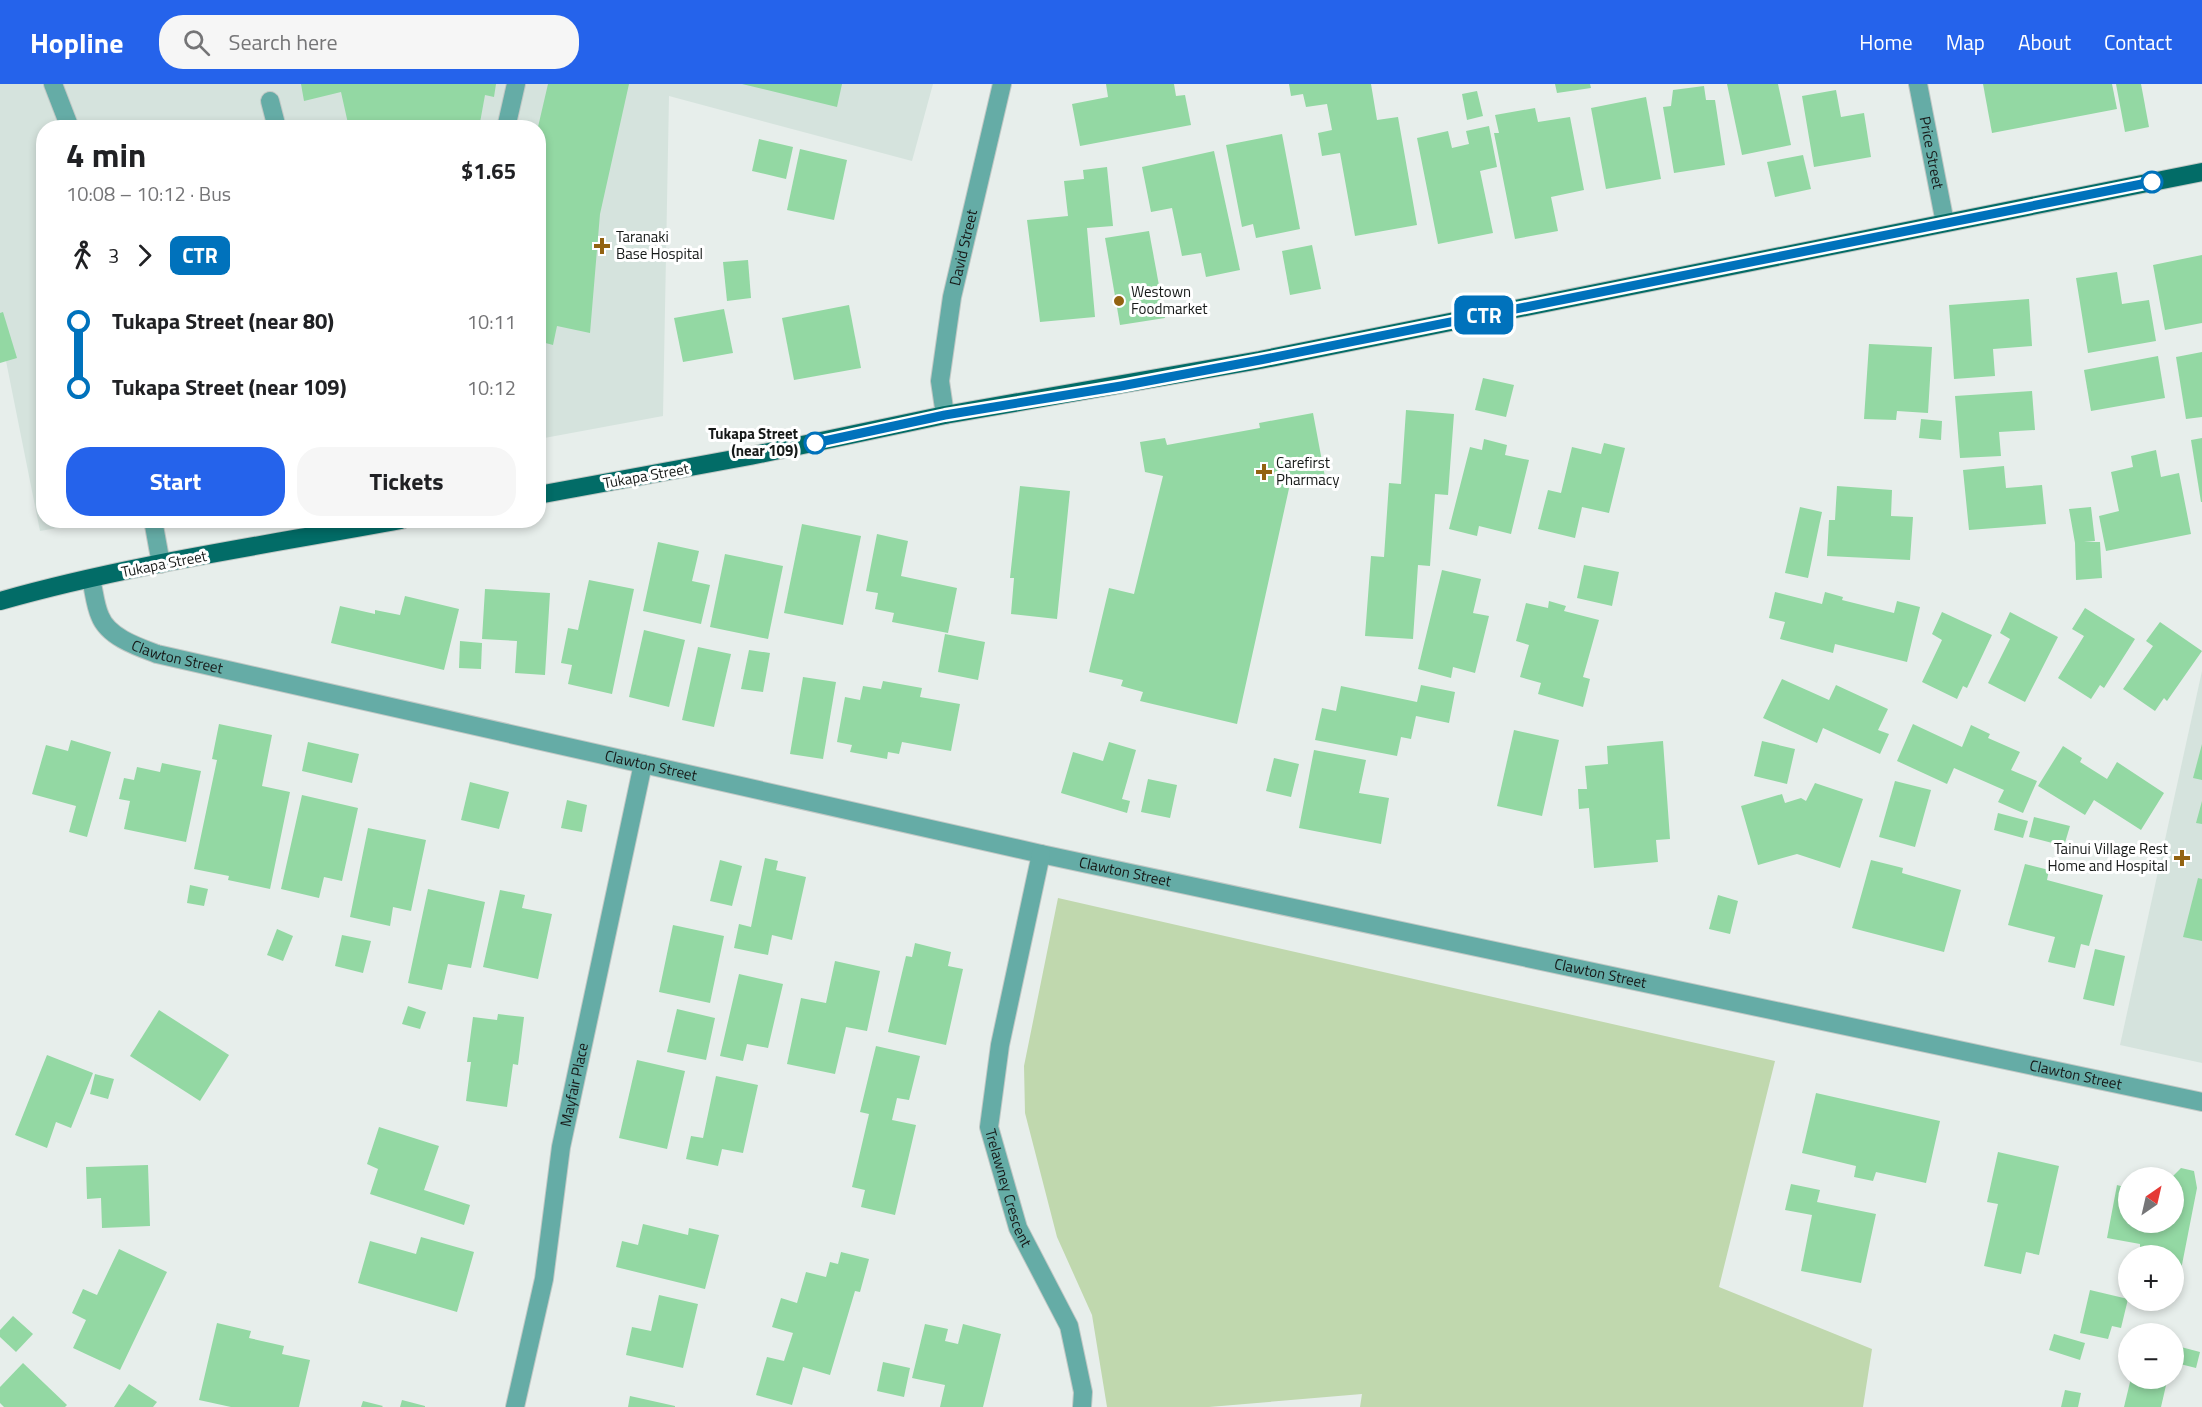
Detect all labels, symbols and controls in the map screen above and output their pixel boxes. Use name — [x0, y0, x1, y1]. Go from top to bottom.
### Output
search box — [159, 15, 579, 69]
text: Hopline — [30, 21, 123, 64]
text: Search here — [228, 25, 338, 59]
icon: search — [180, 26, 213, 59]
text: Home — [1859, 26, 1913, 58]
text: Map — [1946, 26, 1985, 58]
text: About — [2018, 26, 2071, 58]
text: Contact — [2104, 26, 2172, 58]
street label: Price Street — [1914, 114, 1950, 192]
text: 4 min — [66, 130, 146, 180]
text: $1.65 — [461, 154, 516, 188]
unlabelled marker — [2141, 171, 2163, 193]
text: 10:08 – 10:12 · Bus — [66, 178, 231, 209]
street label: David Street — [943, 206, 983, 288]
place label: Taranaki Base Hospital — [616, 225, 703, 265]
marker: Taranaki Base Hospital — [593, 237, 611, 255]
icon: walk — [66, 239, 99, 272]
icon: forward — [128, 239, 161, 272]
text: CTR — [182, 239, 218, 271]
text: 3 — [108, 240, 119, 271]
place label: Westown Foodmarket — [1131, 280, 1208, 320]
marker: Westown Foodmarket — [1112, 294, 1126, 308]
line badge: CTR — [1450, 296, 1518, 334]
text: CTR — [1466, 299, 1502, 331]
text: Tukapa Street (near 80) — [112, 304, 334, 338]
text: 10:11 — [467, 306, 516, 337]
text: Tukapa Street (near 109) — [112, 370, 346, 404]
text: 10:12 — [467, 372, 516, 403]
place label: Tukapa Street (near 109) — [708, 422, 799, 462]
marker: Tukapa Street (near 109) — [804, 432, 826, 454]
button: Start — [66, 447, 285, 516]
button: Tickets — [297, 447, 516, 516]
place label: Carefirst Pharmacy — [1276, 451, 1340, 491]
street label: Tukapa Street — [601, 457, 691, 494]
marker: Carefirst Pharmacy — [1257, 465, 1271, 479]
street label: Tukapa Street — [119, 544, 209, 583]
street label: Clawton Street — [128, 633, 226, 680]
street label: Clawton Street — [603, 744, 700, 787]
place label: Tainui Village Rest Home and Hospital — [2047, 837, 2169, 877]
marker: Tainui Village Rest Home and Hospital — [2173, 849, 2191, 867]
street label: Clawton Street — [1077, 850, 1174, 893]
street label: Clawton Street — [1552, 952, 1650, 994]
street label: Mayfair Place — [554, 1040, 594, 1129]
street label: Clawton Street — [2028, 1053, 2125, 1096]
street label: Trelawney Crescent — [979, 1126, 1038, 1252]
north arrow — [2118, 1167, 2184, 1233]
map controls — [2118, 1167, 2184, 1389]
button: + — [2118, 1245, 2184, 1311]
button: − — [2118, 1323, 2184, 1389]

